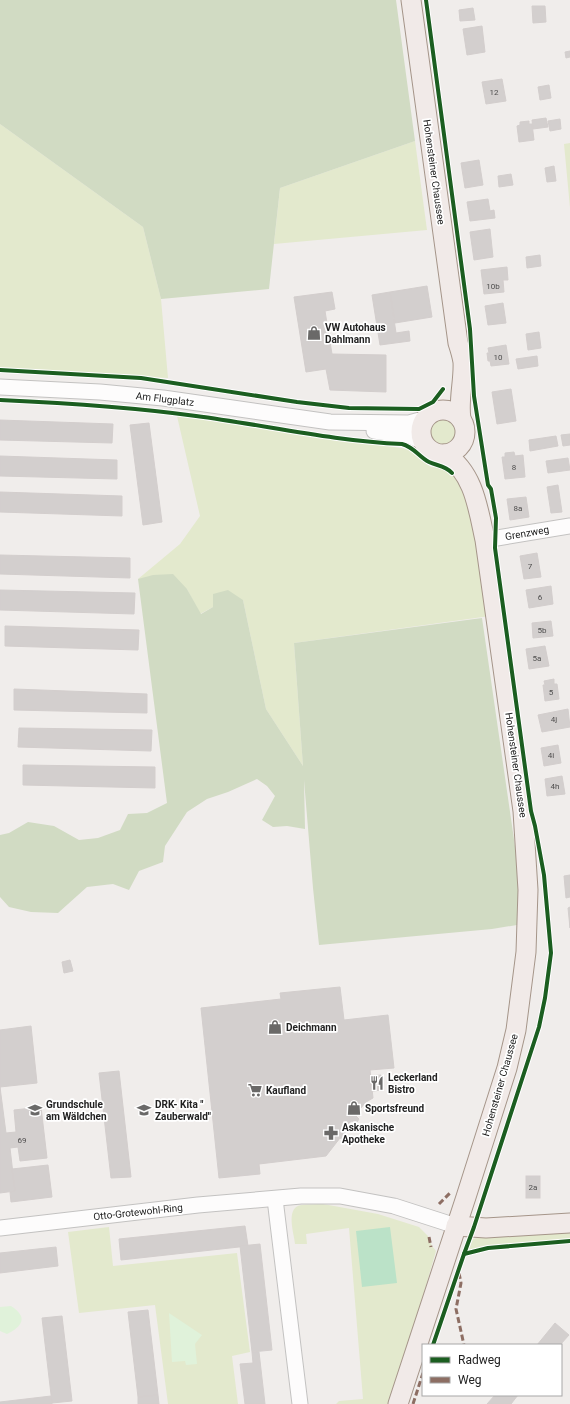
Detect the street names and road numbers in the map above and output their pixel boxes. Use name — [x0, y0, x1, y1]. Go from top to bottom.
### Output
street label: Hohensteiner Chaussee — [421, 119, 447, 225]
street label: Am Flugplatz — [135, 390, 195, 408]
street label: Grenzweg — [504, 524, 550, 542]
street label: Hohensteiner Chaussee — [503, 712, 529, 818]
street label: Hohensteiner Chaussee — [480, 1033, 520, 1137]
street label: Otto-Grotewohl-Ring — [93, 1202, 183, 1222]

